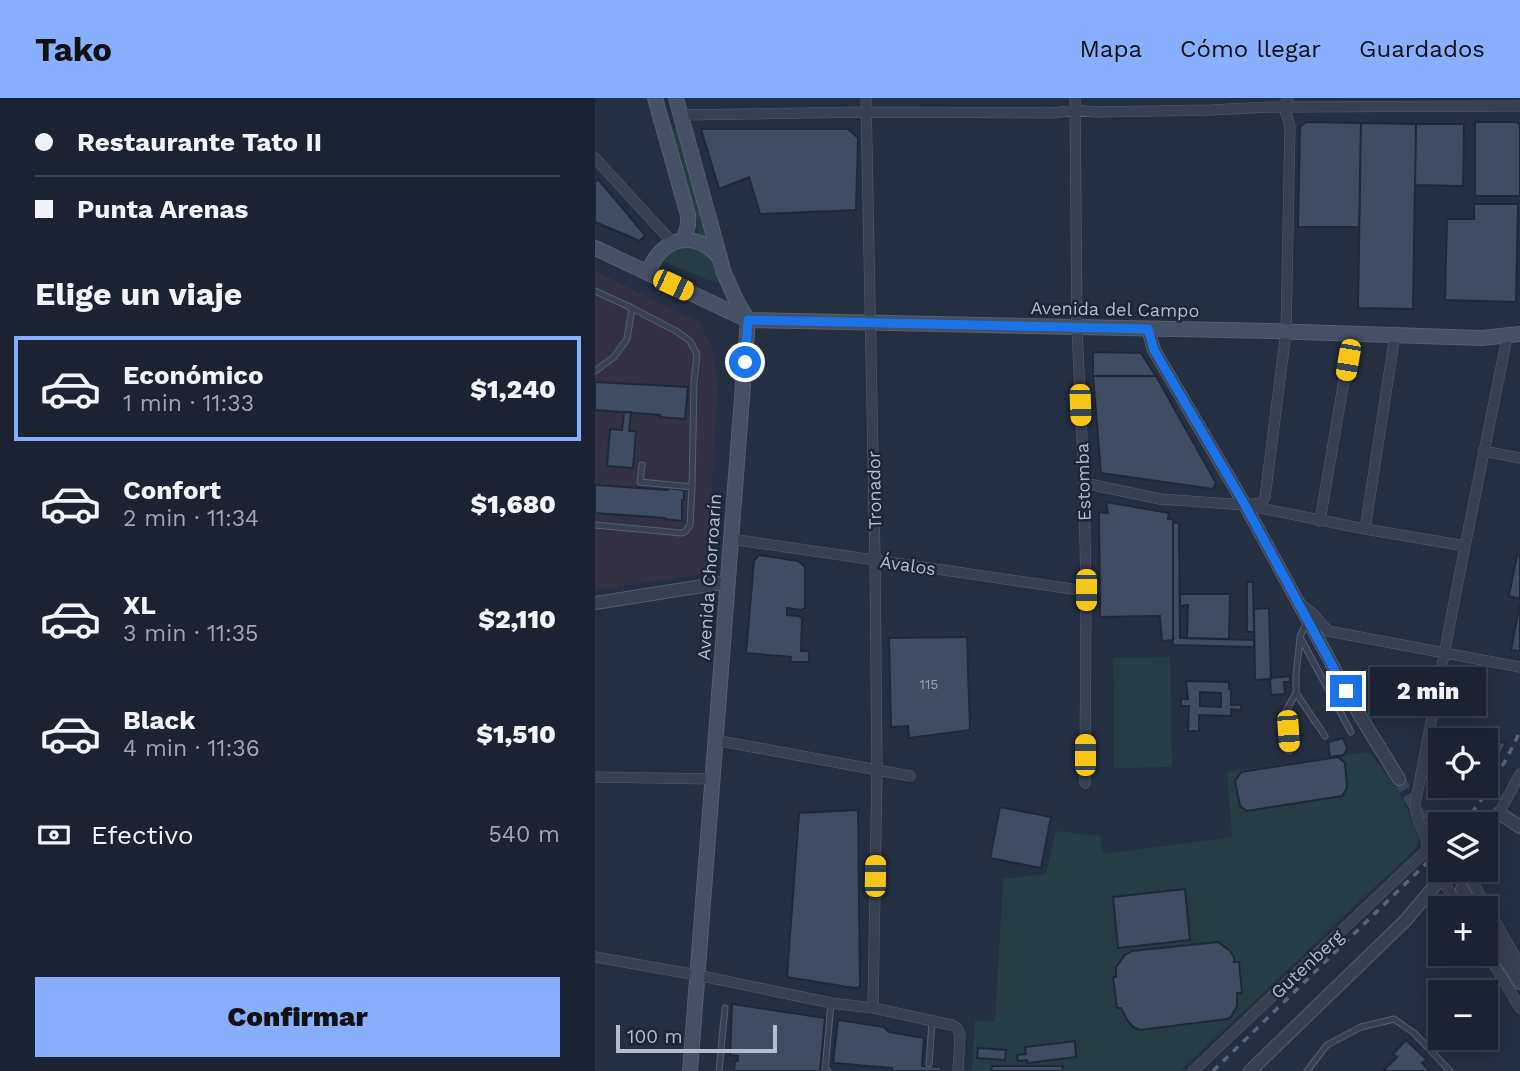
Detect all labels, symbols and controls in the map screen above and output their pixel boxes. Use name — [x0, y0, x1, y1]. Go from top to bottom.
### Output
text: Tako — [35, 30, 112, 69]
text: Mapa — [1080, 35, 1142, 63]
text: Cómo llegar — [1180, 35, 1321, 63]
text: Guardados — [1359, 35, 1485, 63]
text: Restaurante Tato II — [77, 127, 322, 157]
text: Punta Arenas — [77, 194, 248, 224]
car — [650, 267, 697, 303]
text: Elige un viaje — [35, 275, 242, 313]
street label: Avenida del Campo — [1031, 297, 1199, 321]
car — [1335, 337, 1362, 383]
route start — [729, 346, 761, 378]
icon: car — [39, 357, 102, 420]
text: Económico — [123, 360, 264, 390]
text: $1,240 — [470, 374, 556, 404]
car — [1069, 384, 1092, 426]
text: 1 min · 11:33 — [123, 390, 254, 417]
street label: Estomba — [1071, 443, 1095, 521]
street label: Tronador — [863, 451, 885, 529]
icon: car — [39, 472, 102, 535]
text: Confort — [123, 475, 221, 505]
text: $1,680 — [470, 489, 556, 519]
street label: Avenida Chorroarín — [693, 493, 725, 661]
text: 2 min · 11:34 — [123, 505, 259, 532]
street label: Ávalos — [879, 551, 937, 579]
car — [1076, 569, 1097, 611]
icon: car — [39, 587, 102, 650]
text: XL — [123, 590, 156, 620]
text: $2,110 — [478, 604, 556, 634]
text: 3 min · 11:35 — [123, 620, 259, 647]
callout: 2 min — [1371, 666, 1486, 716]
route end — [1330, 675, 1362, 707]
house number: 115 — [919, 676, 939, 692]
text: 2 min — [1397, 678, 1459, 705]
icon: car — [39, 702, 102, 765]
text: Black — [123, 705, 195, 735]
car — [1277, 709, 1300, 753]
text: $1,510 — [476, 719, 556, 749]
map controls — [1428, 728, 1498, 1050]
button: locate — [1428, 728, 1498, 798]
car — [1075, 734, 1096, 776]
text: 4 min · 11:36 — [123, 735, 260, 762]
button: layers — [1428, 812, 1498, 882]
icon: cash — [35, 816, 73, 854]
text: Efectivo — [91, 820, 194, 850]
text: 540 m — [488, 821, 560, 848]
car — [865, 855, 886, 897]
button: + — [1428, 896, 1498, 966]
street label: Gutenberg — [1266, 925, 1348, 1003]
button: Confirmar — [35, 977, 560, 1057]
button: − — [1428, 980, 1498, 1050]
scale bar — [616, 1022, 777, 1054]
text: 100 m — [627, 1025, 683, 1048]

